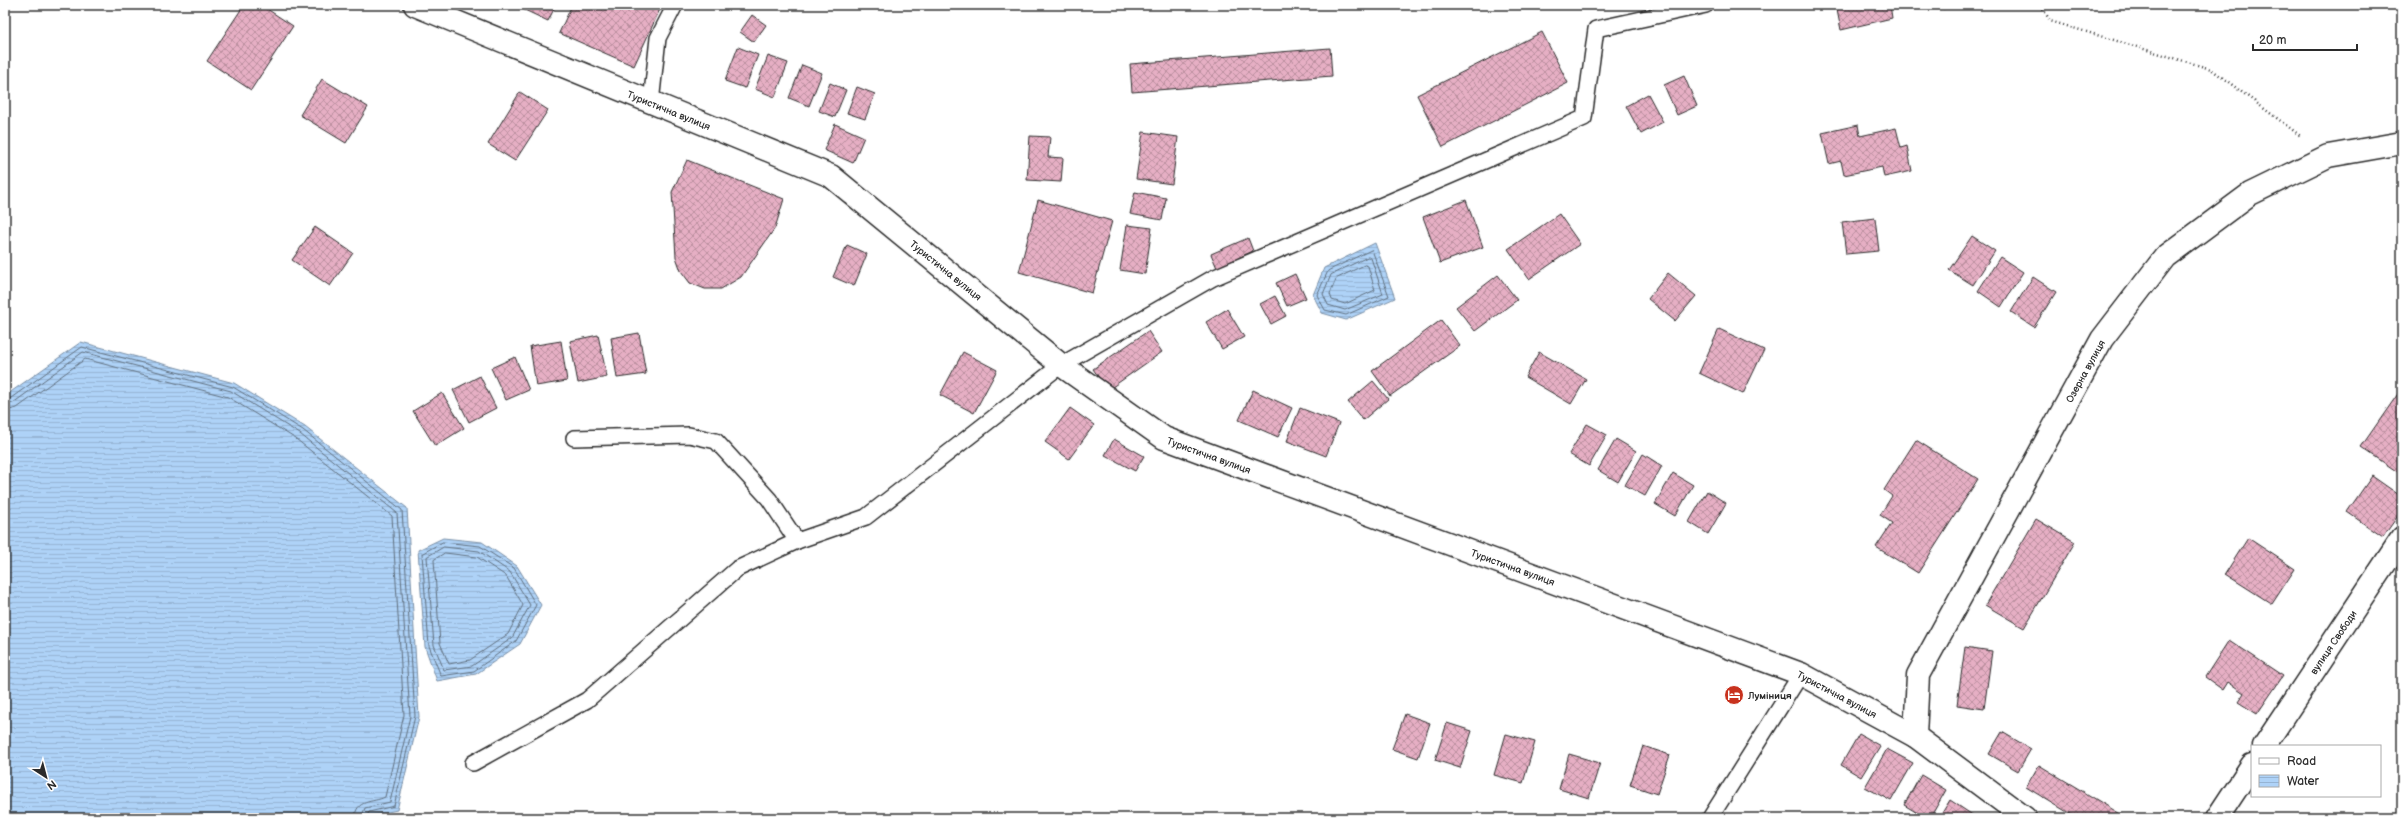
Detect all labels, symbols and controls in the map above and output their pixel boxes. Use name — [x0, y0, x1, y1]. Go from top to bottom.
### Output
scale bar — [2253, 26, 2357, 52]
text: 20 m — [2259, 33, 2286, 48]
street label: Туристична вулиця — [625, 89, 712, 133]
street label: Туристична вулиця — [907, 238, 984, 304]
street label: Озерна вулиця — [2064, 338, 2108, 405]
street label: Туристична вулиця — [1165, 435, 1253, 477]
street label: Туристична вулиця — [1469, 547, 1557, 589]
street label: вулиця Свободи — [2308, 608, 2360, 677]
street label: Туристична вулиця — [1795, 669, 1879, 721]
hotel icon: Луміниця — [1723, 684, 1745, 706]
place label: Луміниця — [1747, 690, 1792, 702]
legend — [2251, 745, 2381, 797]
text: Road — [2287, 754, 2316, 769]
north arrow — [26, 757, 66, 797]
text: Water — [2287, 774, 2319, 789]
text: N — [44, 777, 59, 792]

